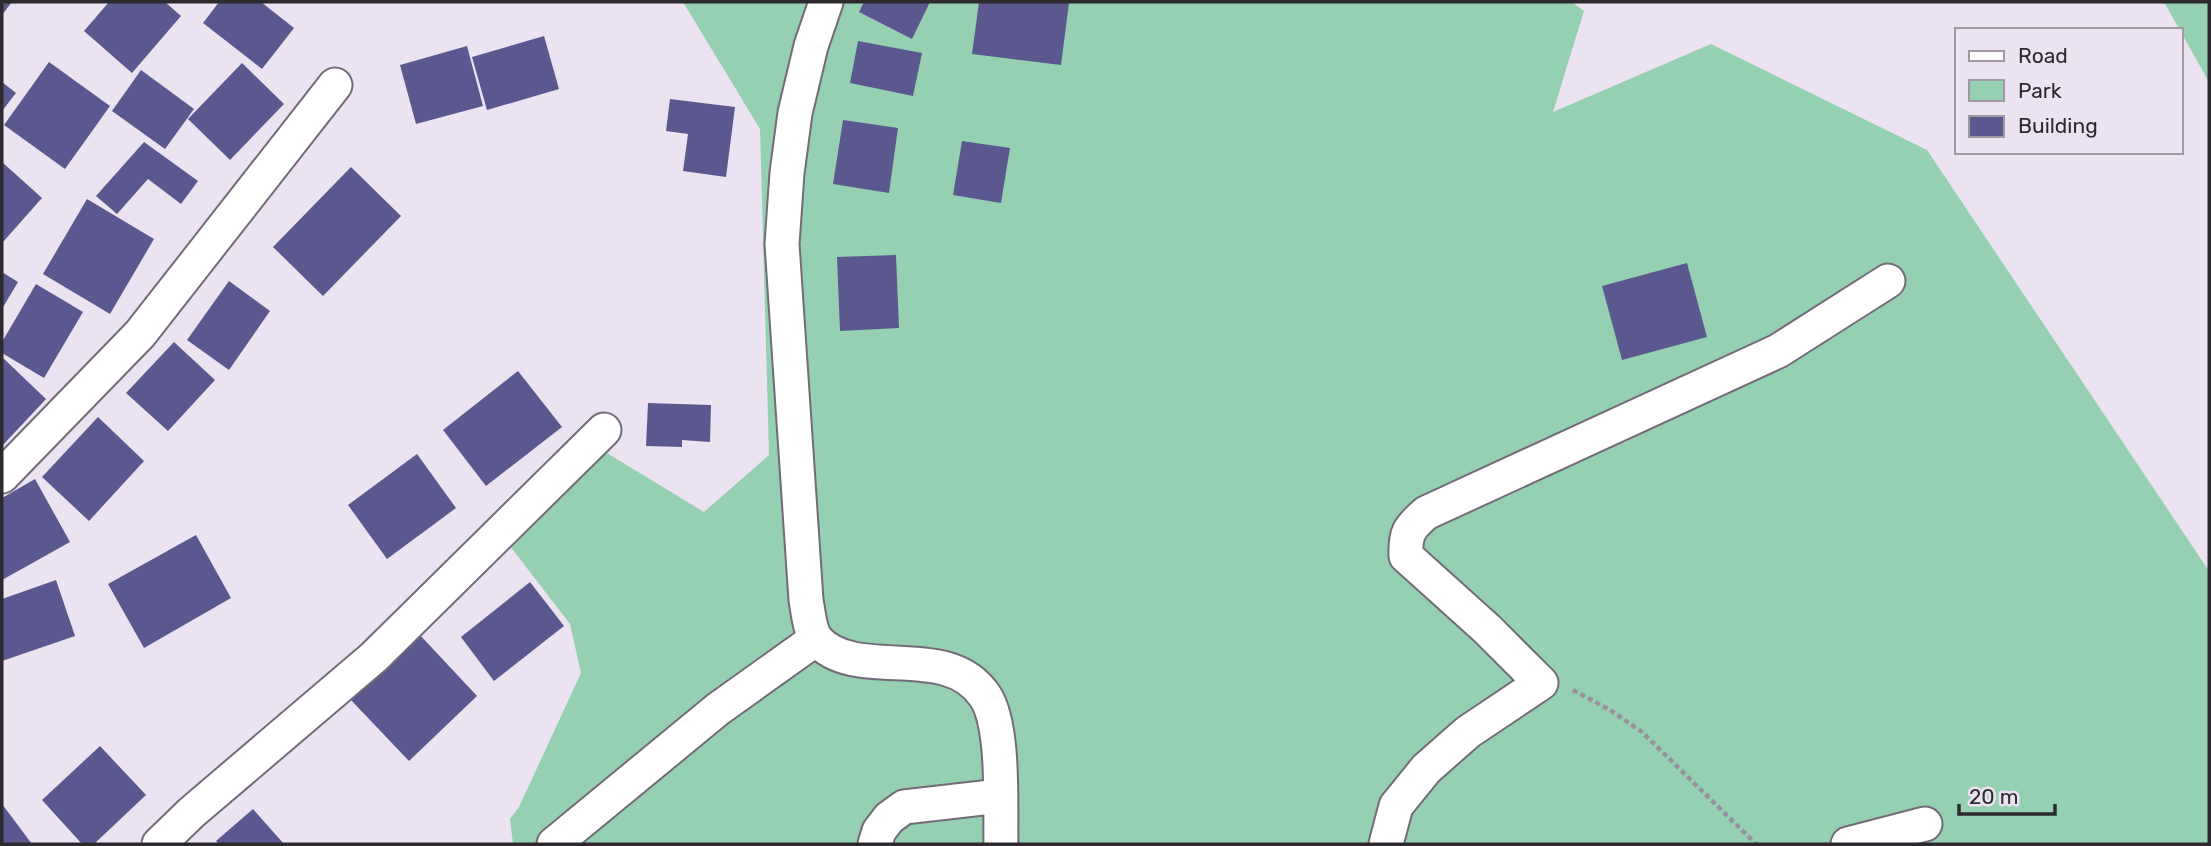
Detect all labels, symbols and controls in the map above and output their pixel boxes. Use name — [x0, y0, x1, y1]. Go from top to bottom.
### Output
legend — [1955, 28, 2183, 154]
text: Road — [2018, 43, 2068, 68]
text: Park — [2018, 78, 2062, 103]
text: Building — [2018, 113, 2098, 138]
scale bar — [1959, 772, 2055, 816]
text: 20 m — [1969, 784, 2018, 809]

